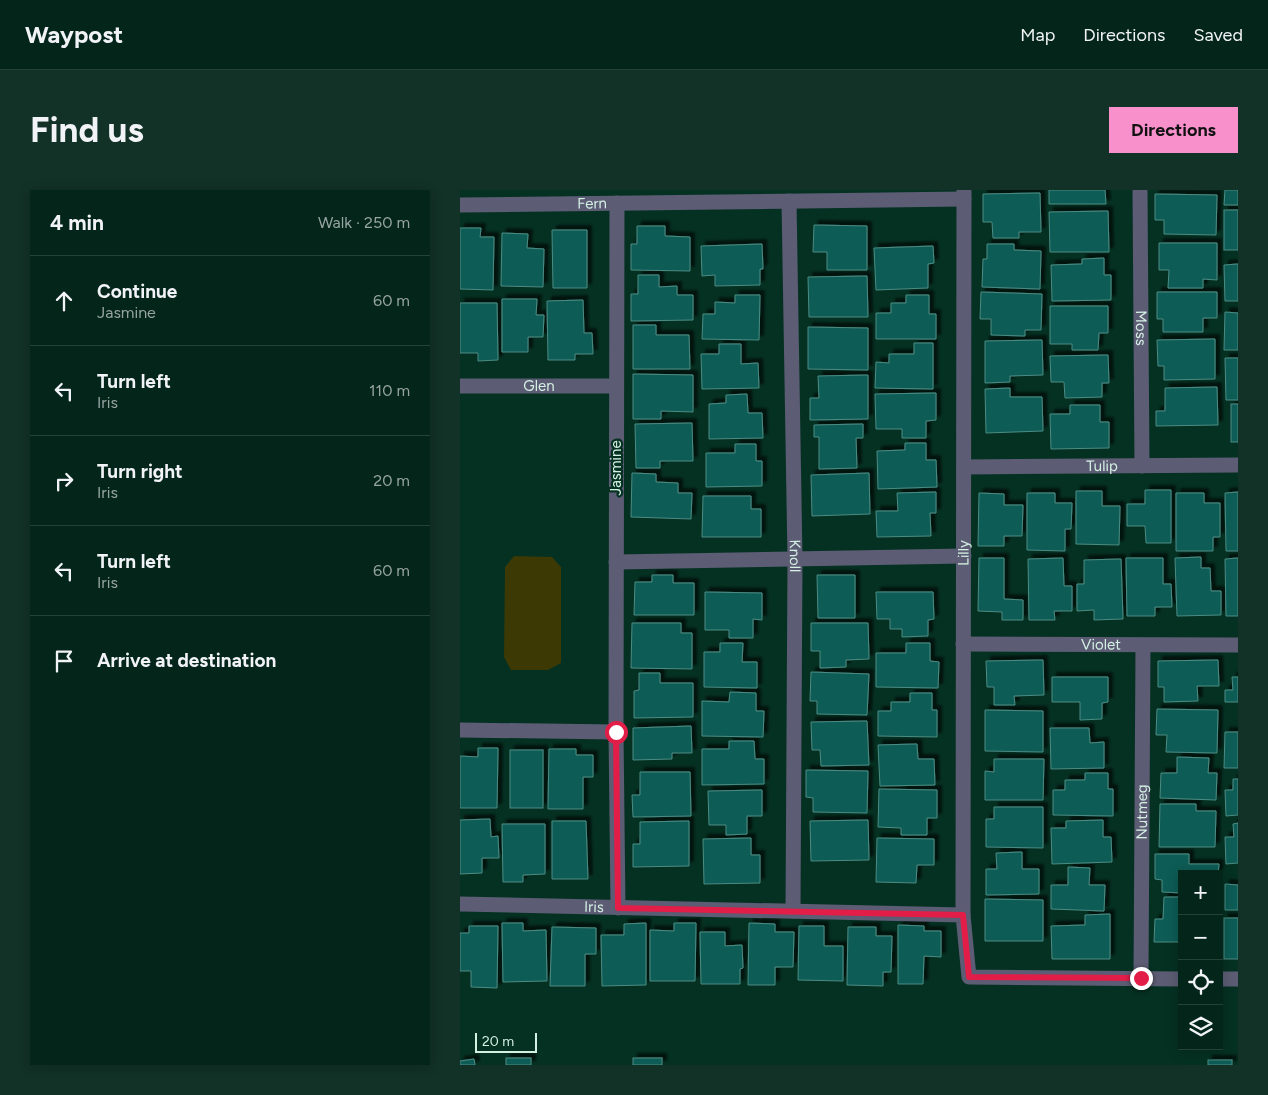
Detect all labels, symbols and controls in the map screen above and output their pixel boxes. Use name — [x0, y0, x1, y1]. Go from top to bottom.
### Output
text: Waypost — [25, 20, 123, 49]
text: Map — [1020, 24, 1055, 46]
text: Directions — [1083, 24, 1165, 46]
text: Saved — [1193, 24, 1243, 46]
button: Directions — [1109, 107, 1238, 153]
text: Find us — [30, 109, 144, 151]
street label: Fern — [577, 194, 607, 213]
text: 4 min — [50, 210, 104, 235]
text: Walk · 250 m — [318, 213, 410, 232]
text: Continue — [97, 280, 177, 303]
icon: ahead — [50, 287, 78, 315]
text: 60 m — [373, 291, 410, 310]
text: Jasmine — [97, 303, 156, 322]
street label: Moss — [1132, 310, 1150, 346]
text: Turn left — [97, 370, 171, 393]
icon: left — [50, 377, 78, 405]
street label: Glen — [523, 377, 555, 395]
text: 110 m — [369, 381, 410, 400]
text: Iris — [97, 393, 118, 412]
street label: Jasmine — [607, 440, 625, 496]
street label: Tulip — [1086, 457, 1118, 475]
text: Turn right — [97, 460, 183, 483]
icon: right — [50, 467, 78, 495]
text: 20 m — [373, 471, 410, 490]
text: Iris — [97, 483, 118, 502]
street label: Knoll — [786, 539, 804, 572]
street label: Lilly — [954, 540, 973, 566]
text: Turn left — [97, 550, 171, 573]
icon: left — [50, 557, 78, 585]
text: 60 m — [373, 561, 410, 580]
text: Iris — [97, 573, 118, 592]
street label: Violet — [1081, 635, 1121, 654]
icon: arrive — [50, 647, 78, 675]
text: Arrive at destination — [97, 649, 276, 672]
route start — [605, 721, 628, 744]
street label: Nutmeg — [1133, 784, 1151, 840]
map controls — [1178, 870, 1223, 1050]
button: + — [1178, 870, 1223, 915]
street label: Iris — [584, 898, 604, 916]
button: − — [1178, 915, 1223, 960]
button: locate — [1178, 960, 1223, 1005]
route end — [1130, 967, 1153, 990]
button: layers — [1178, 1005, 1223, 1050]
scale bar — [475, 1030, 538, 1053]
text: 20 m — [482, 1033, 514, 1050]

